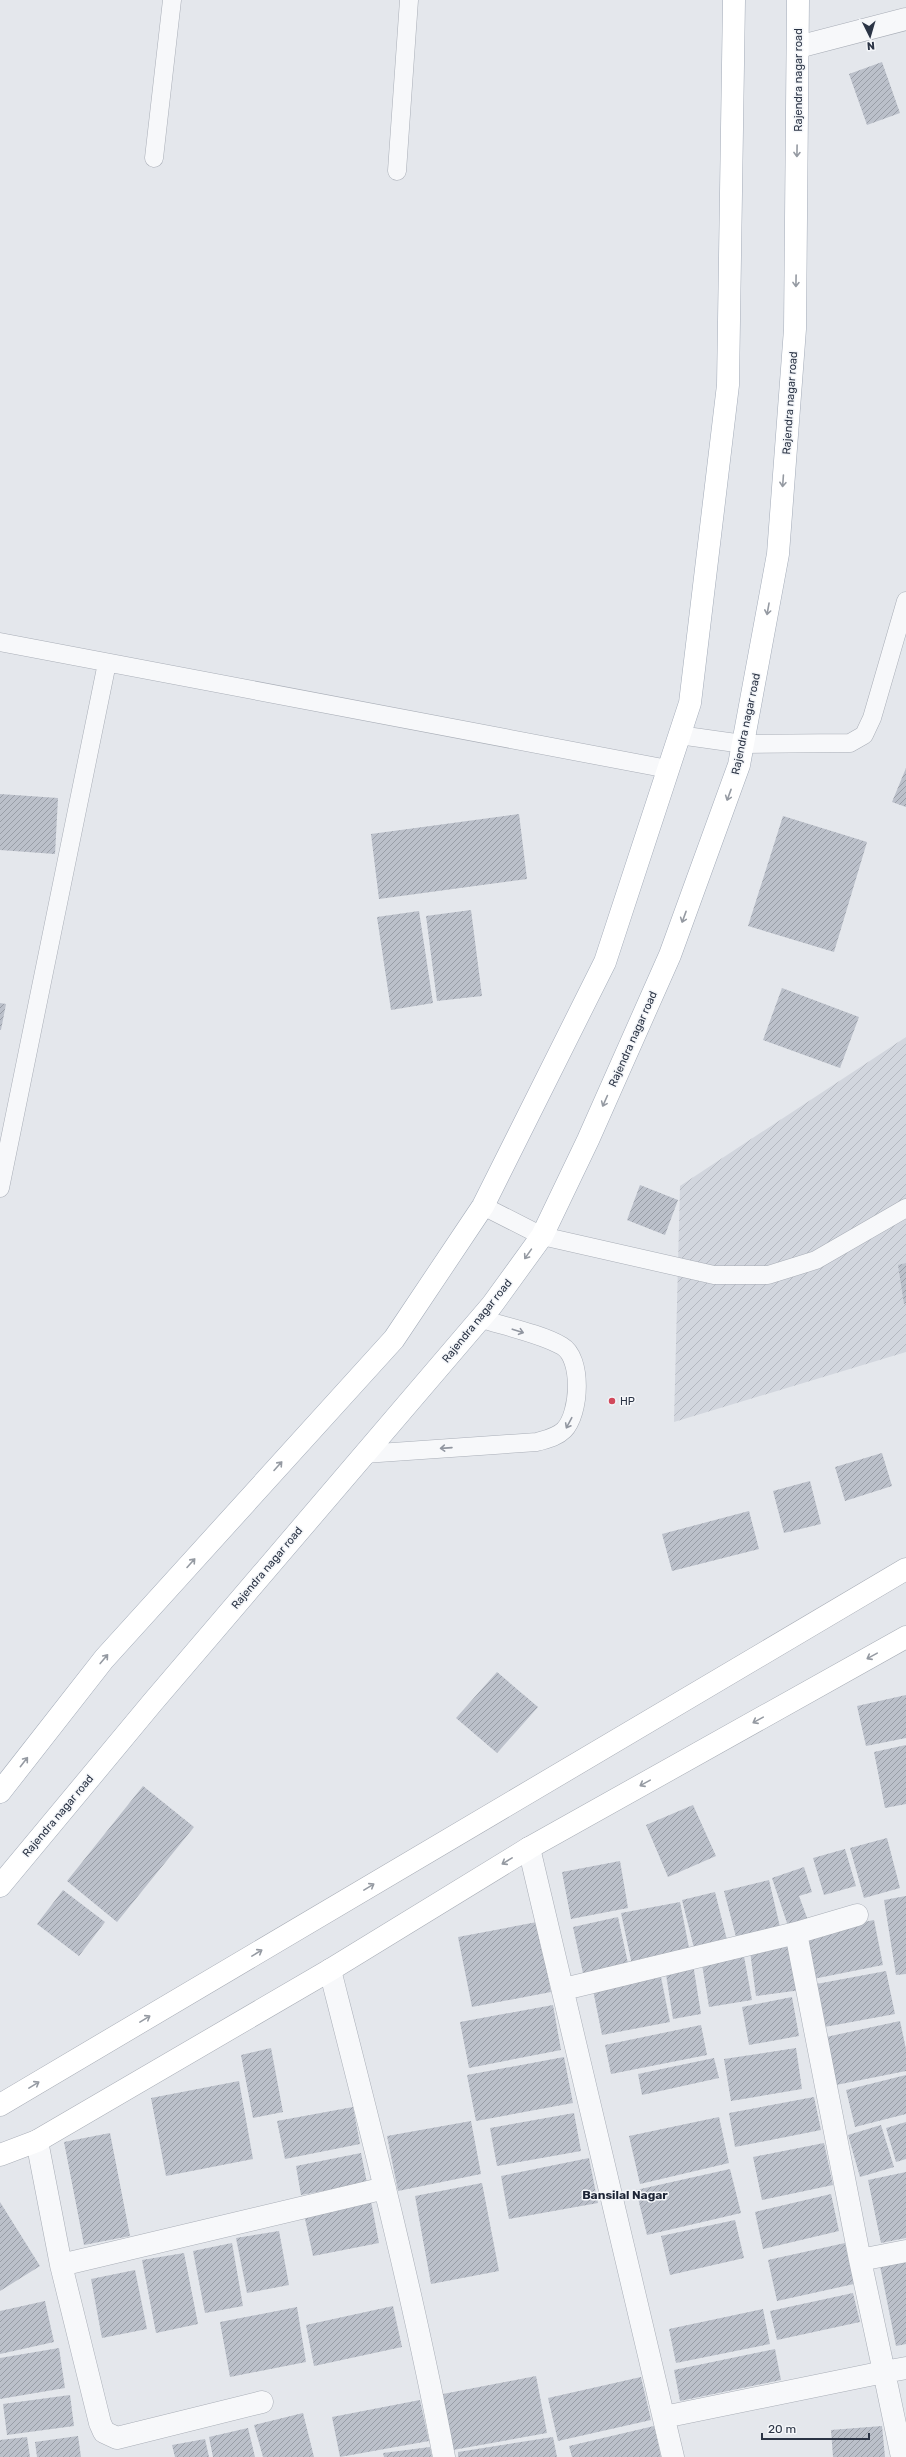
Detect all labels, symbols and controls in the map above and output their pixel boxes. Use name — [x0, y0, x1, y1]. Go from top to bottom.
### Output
north arrow — [850, 16, 890, 56]
street label: Rajendra nagar road — [792, 28, 805, 132]
text: N — [866, 39, 875, 52]
one-way arrow — [793, 144, 801, 157]
one-way arrow — [792, 274, 800, 287]
street label: Rajendra nagar road — [780, 351, 800, 455]
one-way arrow — [780, 474, 787, 487]
one-way arrow — [763, 603, 771, 616]
street label: Rajendra nagar road — [729, 672, 763, 776]
one-way arrow — [724, 789, 732, 801]
one-way arrow — [680, 911, 687, 924]
street label: Rajendra nagar road — [606, 989, 660, 1089]
one-way arrow — [601, 1094, 608, 1106]
one-way arrow — [524, 1249, 532, 1260]
street label: Rajendra nagar road — [439, 1277, 515, 1365]
one-way arrow — [512, 1327, 524, 1335]
place label: HP — [620, 1395, 635, 1408]
marker: HP — [607, 1396, 617, 1406]
one-way arrow — [564, 1417, 572, 1429]
one-way arrow — [440, 1445, 453, 1452]
one-way arrow — [274, 1461, 283, 1471]
street label: Rajendra nagar road — [229, 1524, 305, 1612]
one-way arrow — [186, 1558, 195, 1568]
one-way arrow — [866, 1653, 878, 1661]
one-way arrow — [99, 1655, 108, 1665]
one-way arrow — [753, 1716, 765, 1724]
one-way arrow — [20, 1756, 28, 1767]
street label: Rajendra nagar road — [20, 1772, 96, 1860]
one-way arrow — [639, 1780, 651, 1787]
one-way arrow — [501, 1857, 513, 1865]
one-way arrow — [363, 1882, 375, 1890]
one-way arrow — [251, 1948, 263, 1956]
one-way arrow — [139, 2015, 150, 2023]
one-way arrow — [28, 2081, 40, 2089]
district label: Bansilal Nagar — [582, 2188, 668, 2202]
scale bar — [762, 2415, 869, 2441]
text: 20 m — [768, 2422, 796, 2436]

